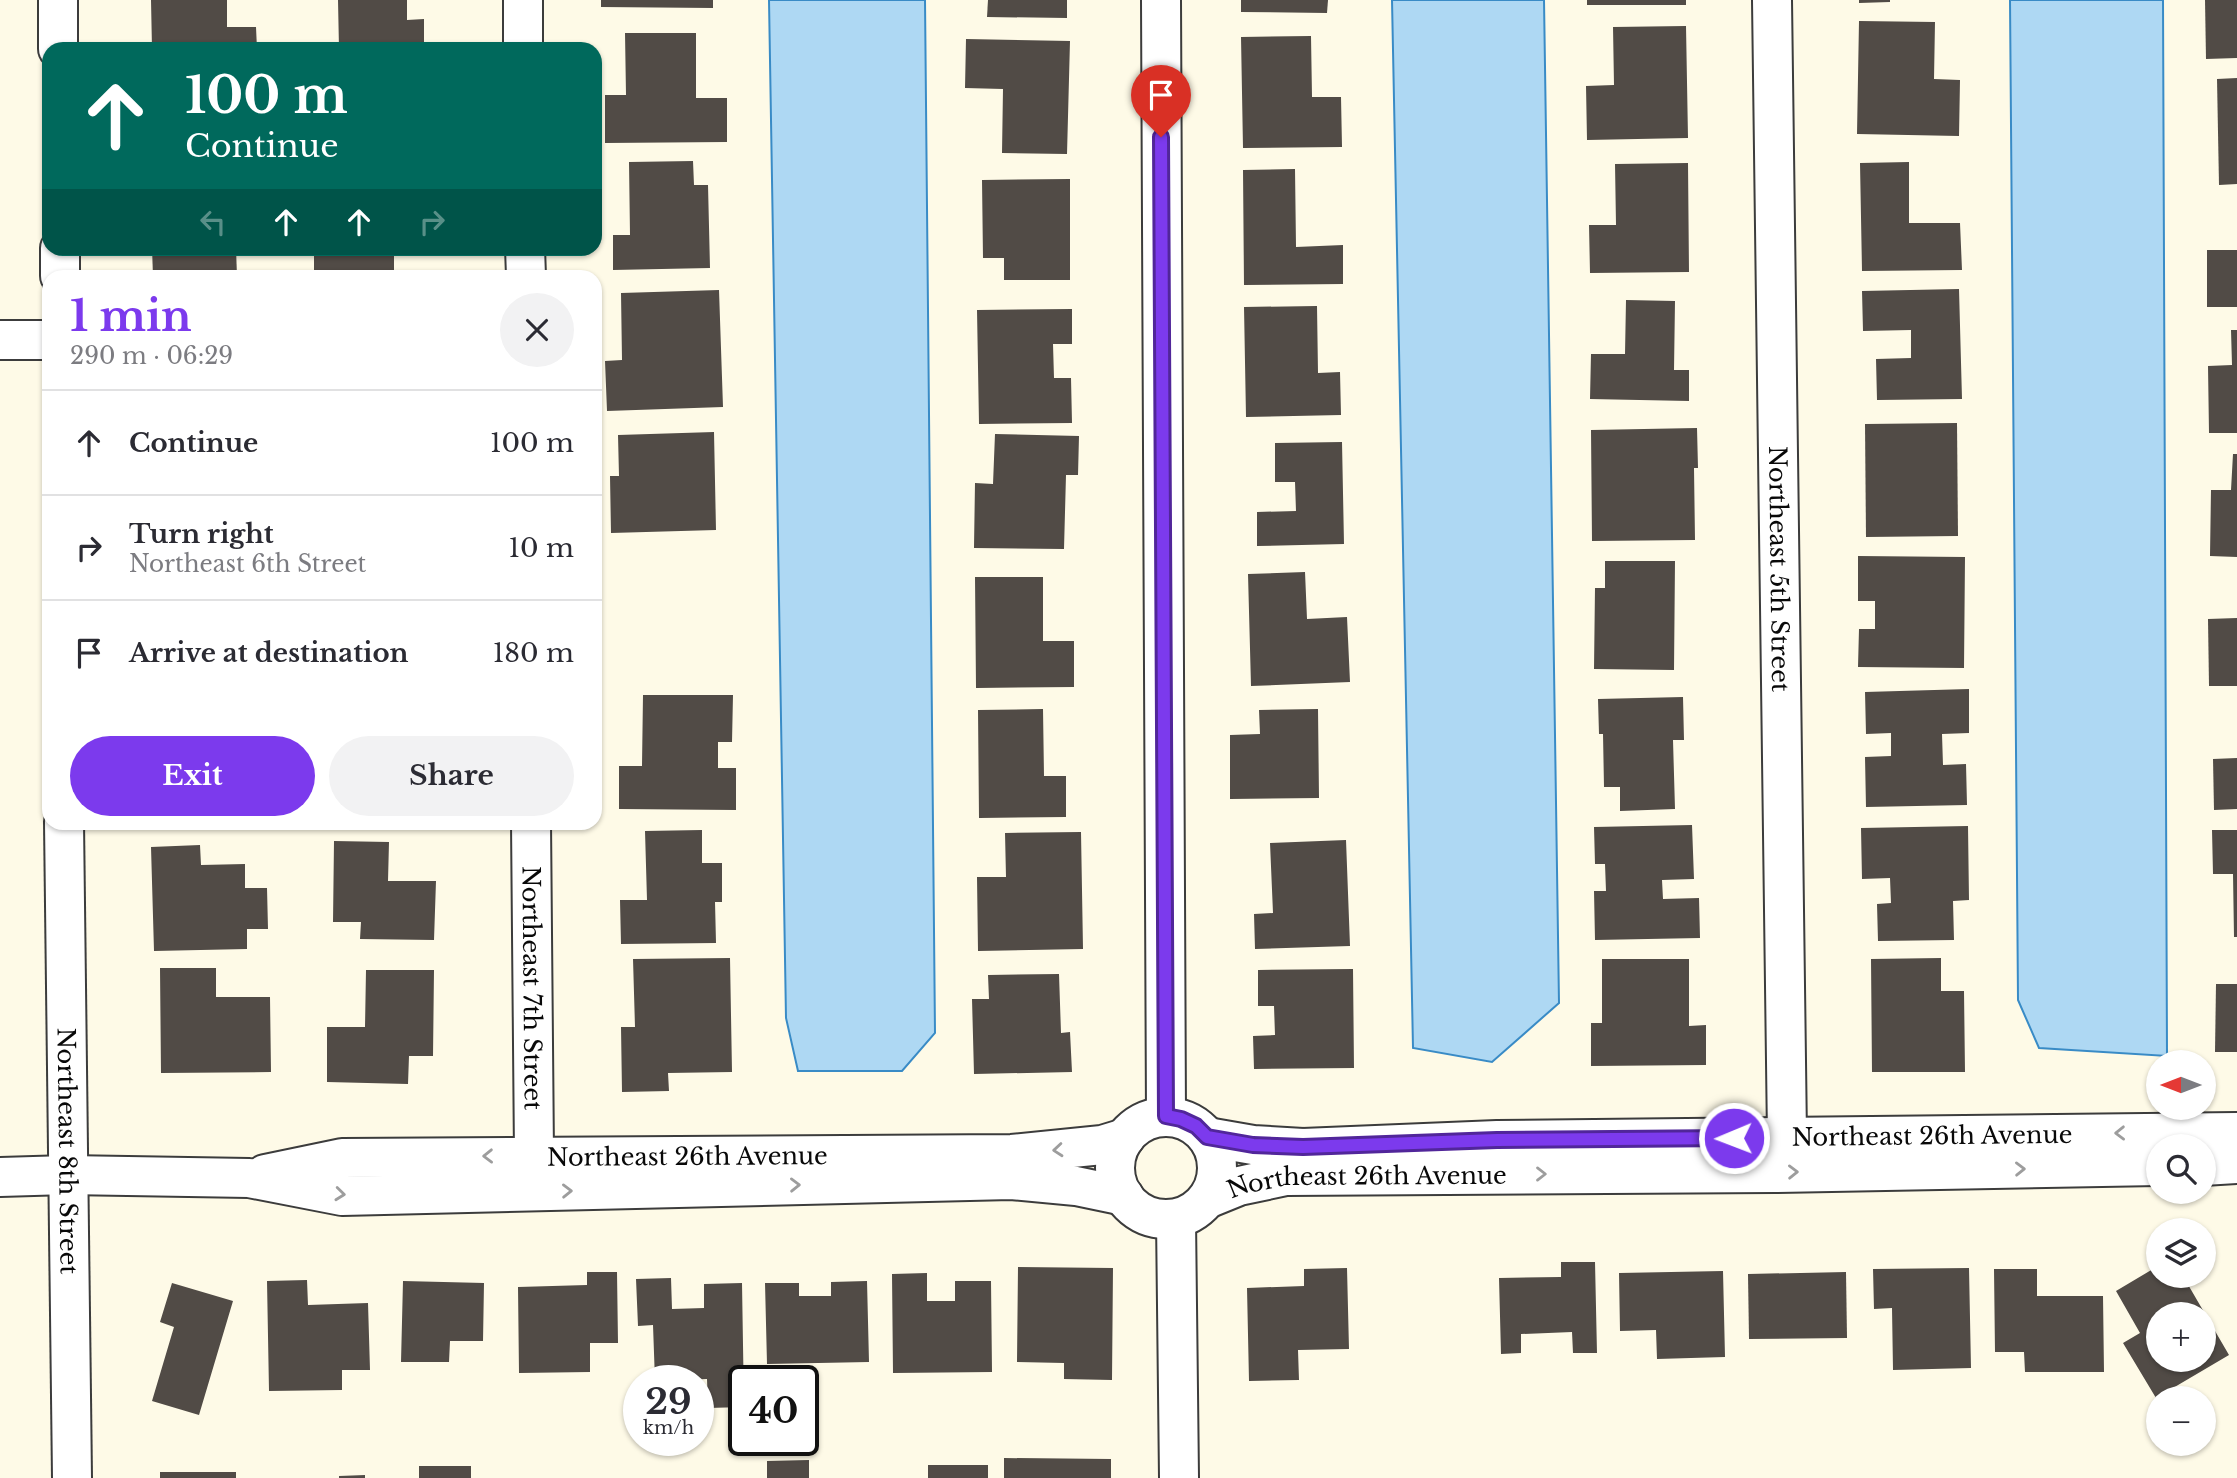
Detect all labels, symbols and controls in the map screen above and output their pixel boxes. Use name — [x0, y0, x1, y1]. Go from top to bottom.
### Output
text: 100 m — [185, 65, 348, 126]
pin — [1131, 65, 1191, 137]
icon: ahead — [70, 70, 161, 161]
icon: arrive — [1142, 76, 1180, 114]
text: Continue — [185, 126, 338, 166]
icon: left — [194, 203, 232, 241]
icon: ahead — [267, 203, 305, 241]
icon: ahead — [340, 203, 378, 241]
icon: right — [413, 203, 451, 241]
text: 1 min — [70, 290, 192, 342]
button: close — [500, 293, 574, 367]
text: 290 m · 06:29 — [70, 342, 233, 370]
icon: ahead — [70, 424, 108, 462]
text: Continue — [129, 427, 258, 459]
text: 100 m — [490, 427, 574, 459]
street label: Northeast 5th Street — [1763, 446, 1796, 692]
text: Turn right — [129, 518, 274, 550]
icon: right — [70, 529, 108, 567]
text: 10 m — [508, 532, 574, 564]
text: Northeast 6th Street — [129, 550, 366, 578]
icon: arrive — [70, 634, 108, 672]
text: Arrive at destination — [129, 637, 409, 669]
text: 180 m — [493, 637, 574, 669]
button: Exit — [70, 736, 315, 816]
button: Share — [329, 736, 574, 816]
street label: Northeast 7th Street — [517, 866, 548, 1110]
street label: Northeast 8th Street — [52, 1027, 84, 1275]
north arrow — [2146, 1050, 2216, 1120]
map controls — [2146, 1050, 2216, 1456]
position arrow — [1697, 1101, 1771, 1175]
street label: Northeast 26th Avenue — [1791, 1119, 2073, 1151]
one-way arrow — [2114, 1125, 2125, 1141]
button: search — [2146, 1134, 2216, 1204]
street label: Northeast 26th Avenue — [547, 1141, 828, 1171]
one-way arrow — [1052, 1143, 1064, 1158]
one-way arrow — [482, 1148, 493, 1164]
street label: Northeast 26th Avenue — [1222, 1160, 1507, 1204]
one-way arrow — [2015, 1161, 2026, 1176]
one-way arrow — [1787, 1165, 1798, 1180]
one-way arrow — [1536, 1166, 1546, 1182]
one-way arrow — [790, 1178, 801, 1193]
one-way arrow — [562, 1183, 573, 1198]
one-way arrow — [335, 1186, 346, 1201]
button: layers — [2146, 1218, 2216, 1288]
button: + — [2146, 1302, 2216, 1372]
speed limit sign: 40 — [728, 1365, 819, 1456]
text: 29 — [645, 1380, 692, 1423]
button: − — [2146, 1386, 2216, 1456]
text: km/h — [643, 1417, 694, 1439]

